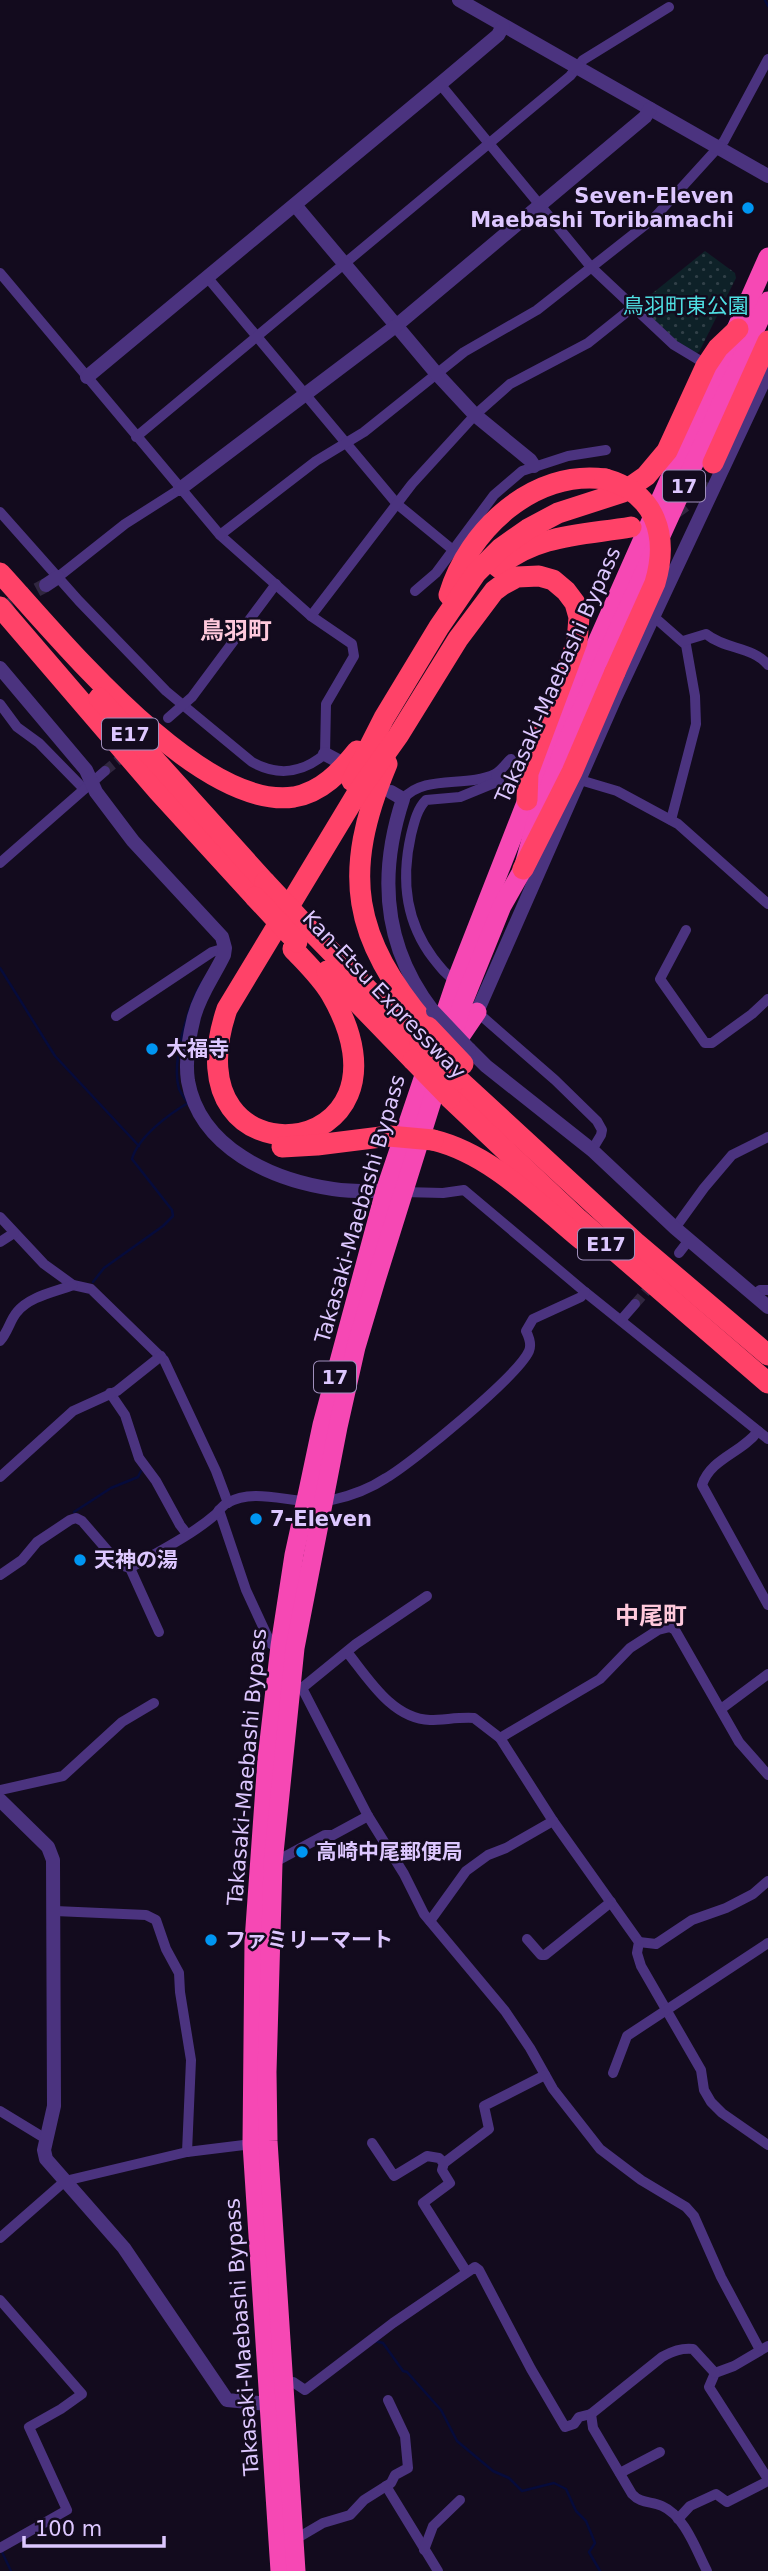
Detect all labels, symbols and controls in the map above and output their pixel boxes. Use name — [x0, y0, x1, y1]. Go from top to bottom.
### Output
place label: Seven-Eleven Maebashi Toribamachi — [470, 184, 734, 232]
marker: Seven-Eleven Maebashi Toribamachi — [740, 200, 756, 216]
park label: 鳥羽町東公園 — [623, 294, 749, 318]
road number: 17 — [663, 471, 705, 502]
street label: Takasaki-Maebashi Bypass — [490, 543, 626, 808]
district label: 鳥羽町 — [200, 617, 272, 645]
road number: E17 — [102, 719, 158, 750]
street label: Kan-Etsu Expressway — [298, 906, 470, 1084]
place label: 大福寺 — [166, 1037, 229, 1061]
marker: 大福寺 — [144, 1041, 160, 1057]
street label: Takasaki-Maebashi Bypass — [310, 1072, 410, 1347]
road number: E17 — [578, 1228, 634, 1260]
road number: 17 — [314, 1362, 356, 1392]
place label: 7-Eleven — [270, 1507, 372, 1531]
marker: 7-Eleven — [248, 1511, 264, 1527]
place label: 天神の湯 — [94, 1548, 178, 1572]
marker: 天神の湯 — [72, 1552, 88, 1568]
district label: 中尾町 — [615, 1602, 687, 1630]
street label: Takasaki-Maebashi Bypass — [223, 1627, 271, 1908]
place label: 高崎中尾郵便局 — [316, 1840, 463, 1864]
marker: 高崎中尾郵便局 — [294, 1844, 310, 1860]
place label: ファミリーマート — [225, 1928, 393, 1952]
marker: ファミリーマート — [203, 1932, 219, 1948]
street label: Takasaki-Maebashi Bypass — [220, 2197, 264, 2478]
scale bar — [24, 2504, 164, 2548]
text: 100 m — [35, 2517, 102, 2541]

